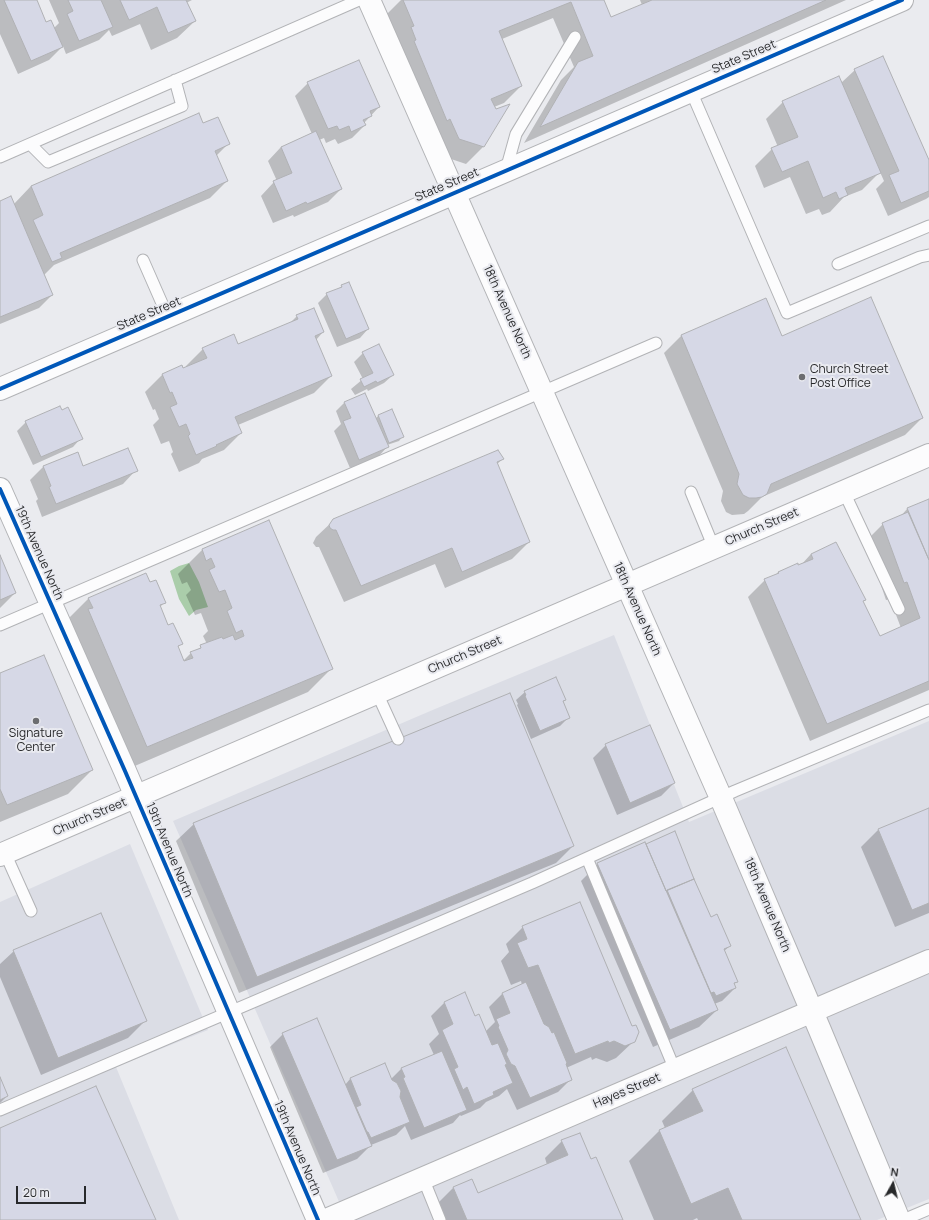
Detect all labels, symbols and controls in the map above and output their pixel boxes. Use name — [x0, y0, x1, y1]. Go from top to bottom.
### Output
street label: State Street — [710, 37, 778, 77]
street label: State Street — [413, 165, 481, 205]
street label: 18th Avenue North — [480, 263, 534, 361]
street label: State Street — [115, 294, 183, 334]
place label: Church Street Post Office — [810, 363, 888, 391]
marker: Church Street Post Office — [797, 372, 807, 382]
street label: 19th Avenue North — [12, 504, 66, 602]
street label: Church Street — [723, 505, 801, 549]
street label: 18th Avenue North — [610, 560, 664, 658]
street label: Church Street — [426, 633, 504, 677]
marker: Signature Center — [31, 716, 41, 726]
place label: Signature Center — [9, 727, 63, 755]
street label: Church Street — [51, 795, 129, 839]
street label: 19th Avenue North — [143, 800, 195, 900]
street label: 18th Avenue North — [741, 856, 793, 954]
street label: Hayes Street — [591, 1070, 663, 1112]
street label: 19th Avenue North — [271, 1098, 323, 1198]
north arrow — [873, 1164, 913, 1204]
text: N — [890, 1164, 900, 1180]
scale bar — [18, 1178, 88, 1204]
text: 20 m — [23, 1184, 50, 1201]

